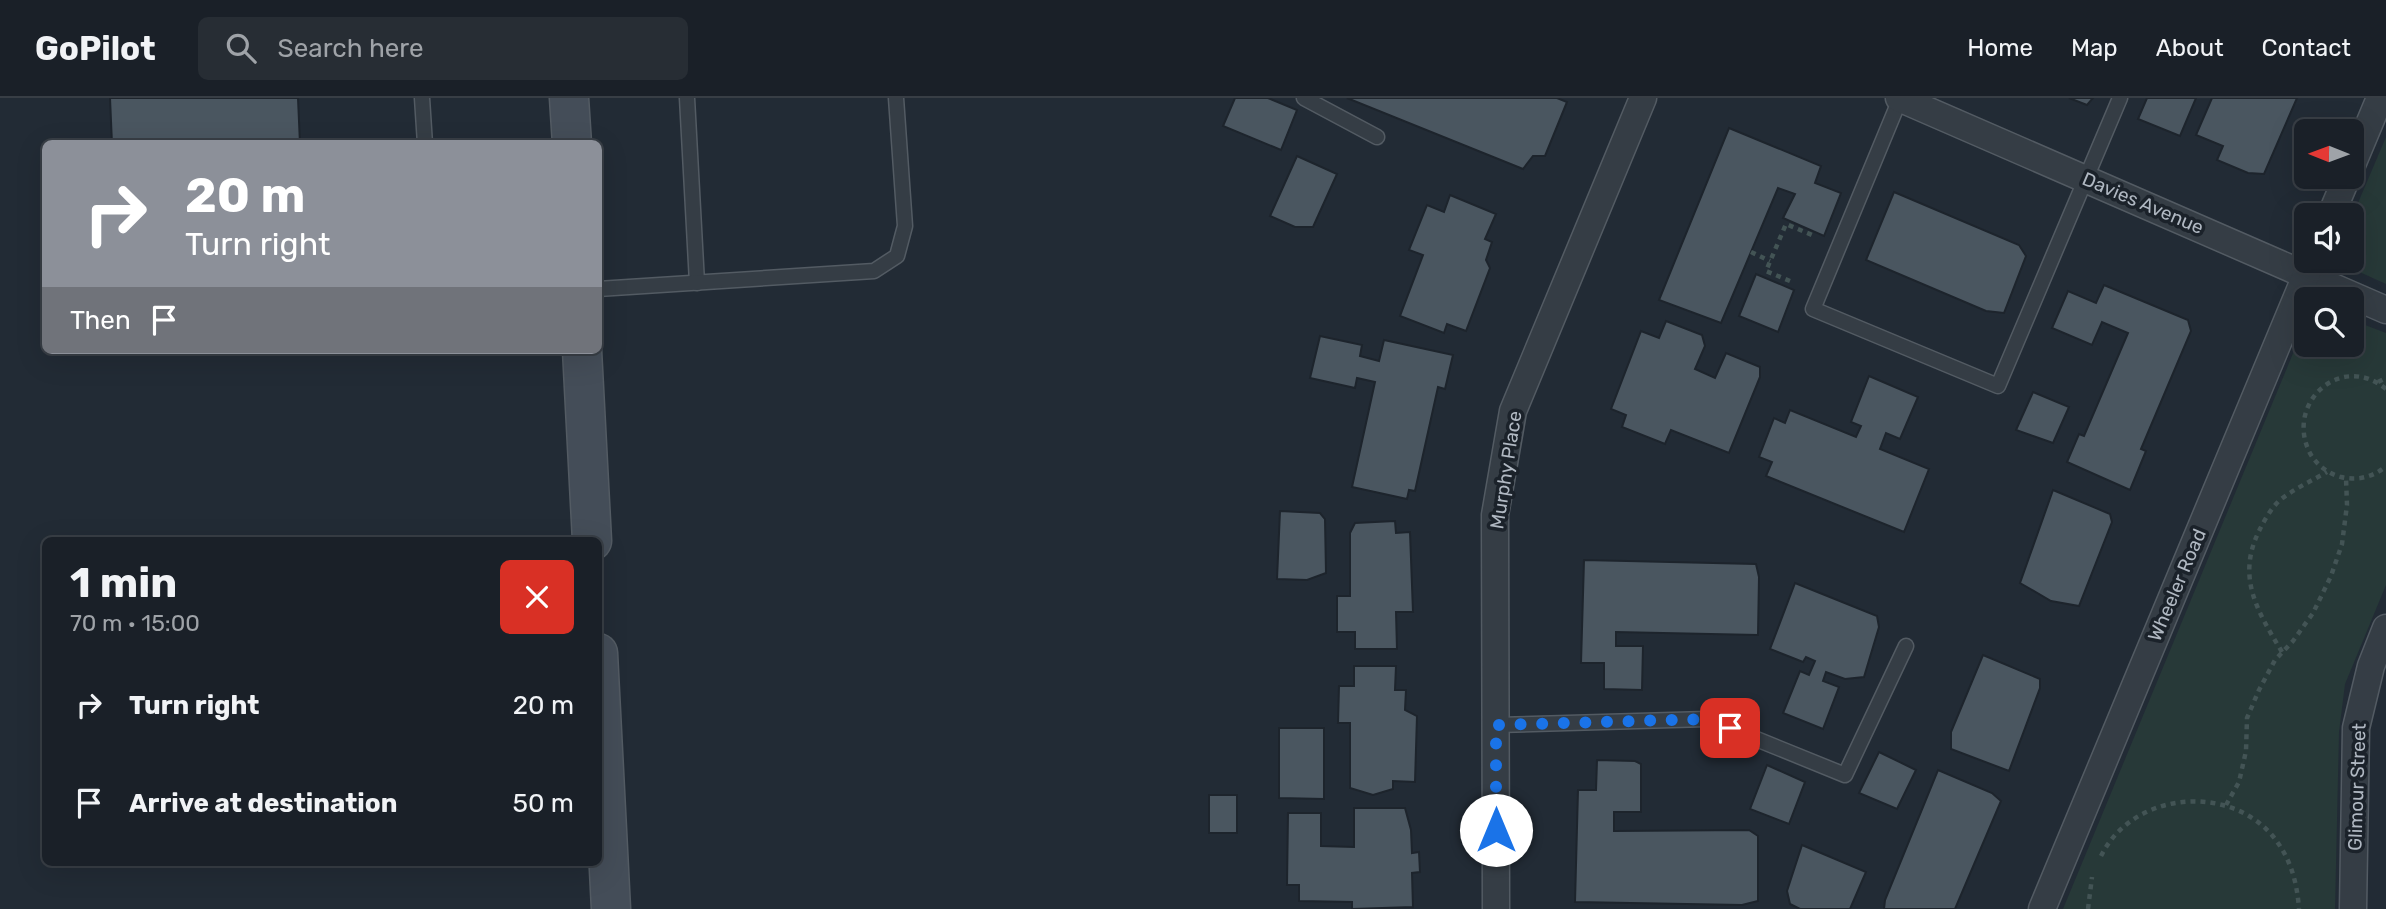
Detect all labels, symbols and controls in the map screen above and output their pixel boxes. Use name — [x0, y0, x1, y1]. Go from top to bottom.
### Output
search box — [198, 17, 688, 80]
text: GoPilot — [35, 29, 156, 68]
icon: search — [222, 29, 260, 67]
text: Search here — [278, 33, 423, 64]
text: Home — [1967, 34, 2033, 62]
text: Map — [2071, 34, 2118, 62]
text: About — [2156, 34, 2224, 62]
text: Contact — [2262, 34, 2351, 62]
north arrow — [2294, 119, 2364, 189]
map controls — [2294, 119, 2364, 357]
text: 20 m — [185, 166, 306, 224]
street label: Davies Avenue — [2079, 167, 2207, 239]
icon: right — [70, 168, 161, 259]
button: sound — [2294, 203, 2364, 273]
text: Turn right — [185, 225, 330, 263]
button: search — [2294, 287, 2364, 357]
icon: arrive — [145, 301, 183, 339]
text: Then — [70, 305, 131, 336]
street label: Murphy Place — [1485, 409, 1527, 531]
street label: Wheeler Road — [2143, 525, 2211, 645]
text: 1 min — [70, 558, 177, 608]
button: close — [500, 560, 574, 634]
text: 70 m · 15:00 — [70, 609, 200, 637]
icon: right — [70, 686, 108, 724]
text: Turn right — [129, 690, 259, 721]
text: 20 m — [513, 690, 574, 721]
pin — [1700, 698, 1760, 758]
icon: arrive — [1711, 709, 1749, 747]
street label: Glimour Street — [2343, 722, 2371, 851]
icon: arrive — [70, 784, 108, 822]
text: Arrive at destination — [129, 788, 397, 819]
text: 50 m — [513, 788, 574, 819]
position arrow — [1459, 793, 1533, 867]

